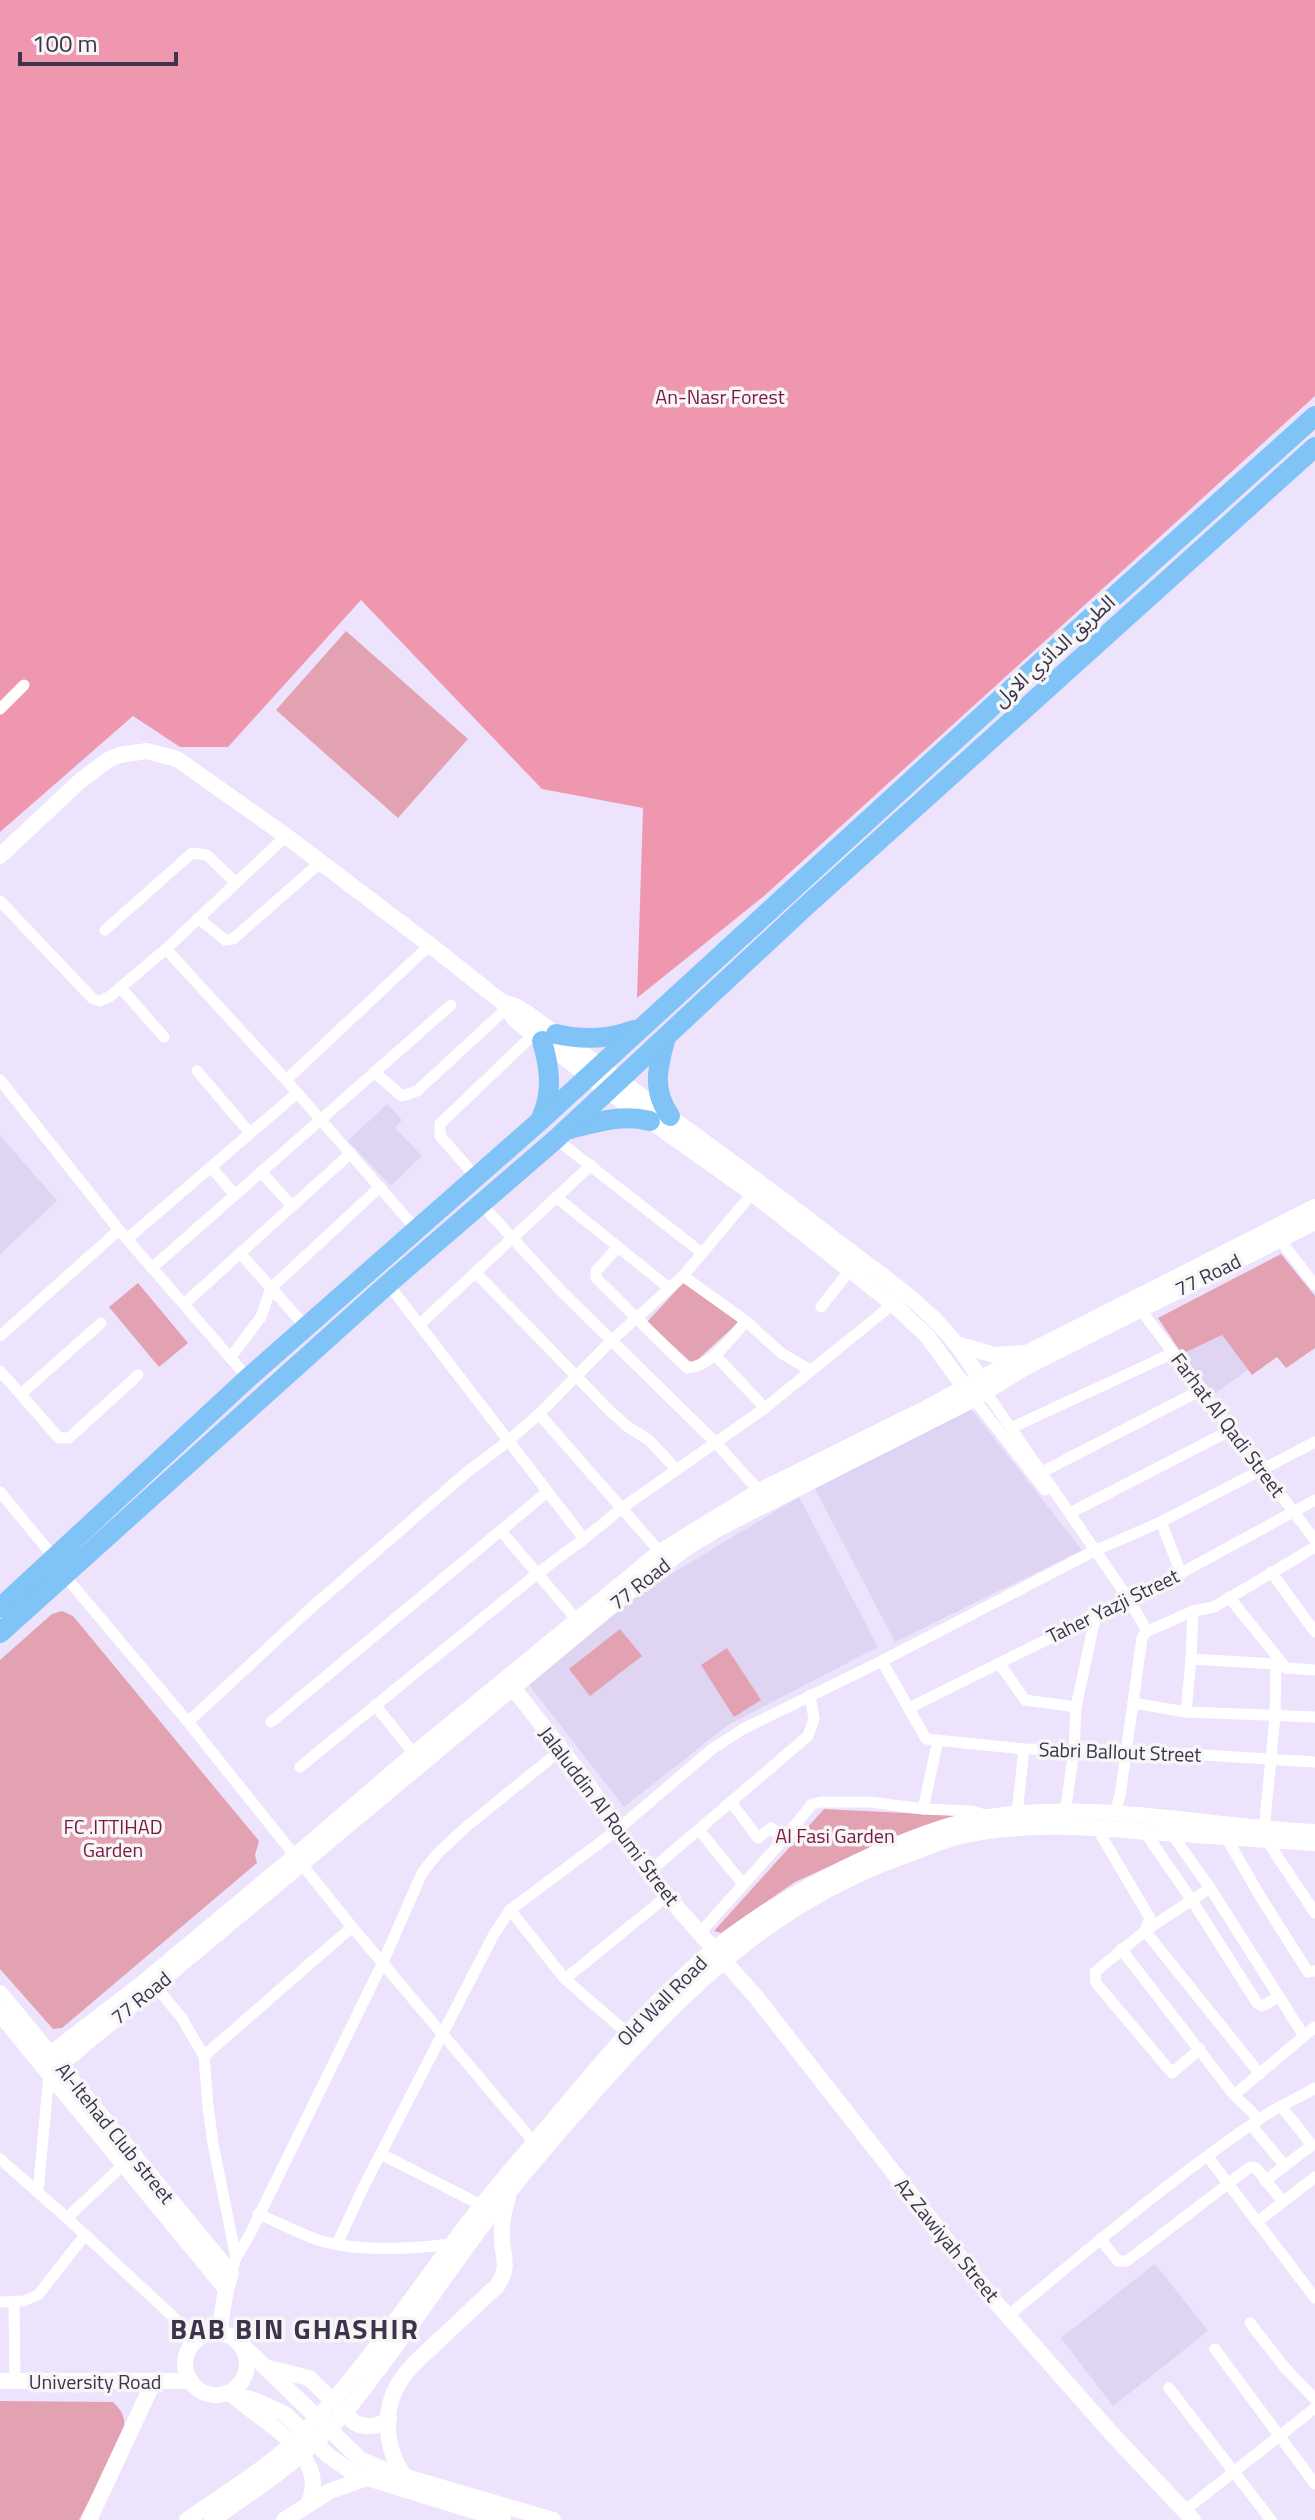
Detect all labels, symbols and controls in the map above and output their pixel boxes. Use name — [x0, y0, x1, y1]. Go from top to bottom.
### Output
scale bar — [20, 16, 176, 66]
text: 100 m — [32, 25, 98, 61]
park label: An-Nasr Forest — [655, 381, 785, 412]
street label: الطريق الدائري الاول — [986, 587, 1122, 715]
street label: 77 Road — [1169, 1245, 1246, 1304]
street label: Farhat Al Qadi Street — [1164, 1346, 1293, 1504]
street label: 77 Road — [603, 1550, 677, 1617]
street label: Taher Yazji Street — [1041, 1560, 1184, 1651]
street label: Jalaluddin Al Roumi Street — [532, 1719, 687, 1912]
street label: Sabri Ballout Street — [1038, 1733, 1202, 1770]
park label: FC .ITTIHAD Garden — [63, 1811, 163, 1865]
park label: Al Fasi Garden — [775, 1820, 895, 1851]
street label: Old Wall Road — [609, 1948, 714, 2053]
street label: 77 Road — [104, 1964, 178, 2032]
street label: Al-Itehad Club street — [48, 2055, 182, 2210]
street label: Az Zawiyah Street — [888, 2171, 1007, 2308]
district label: BAB BIN GHASHIR — [170, 2307, 420, 2350]
street label: University Road — [29, 2366, 161, 2397]

